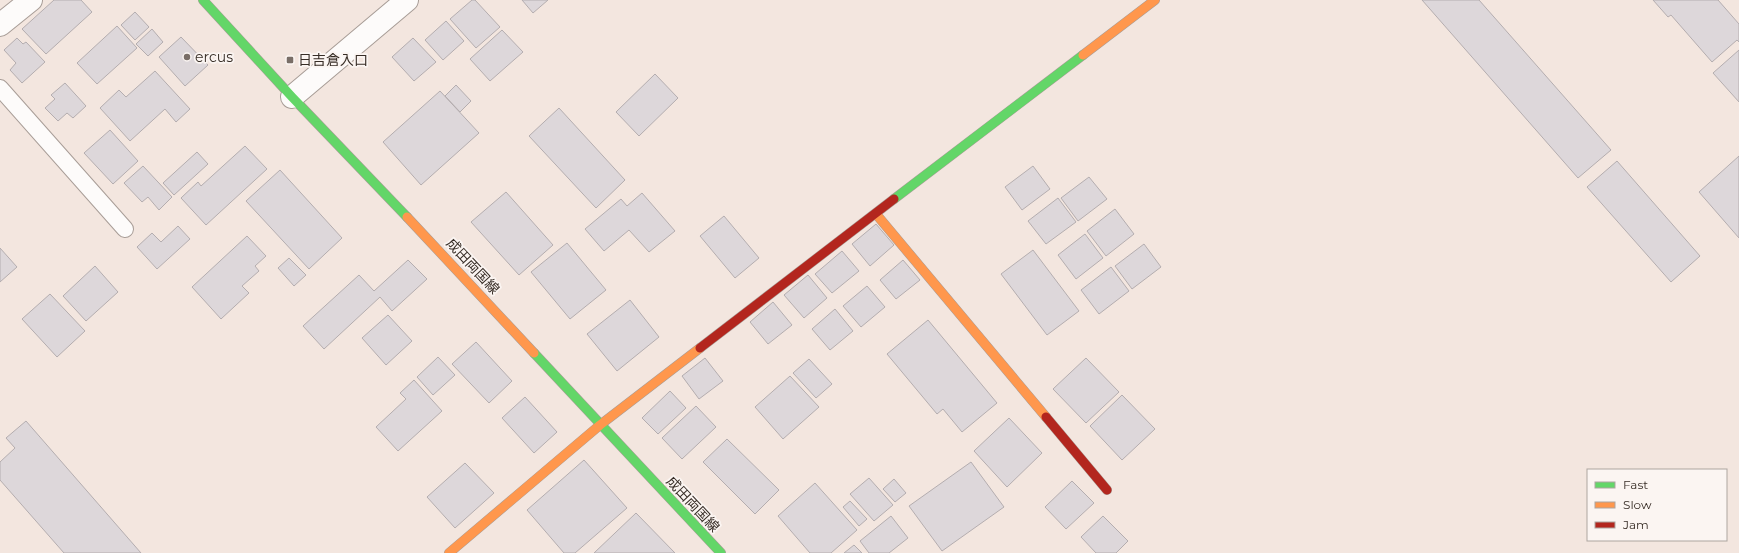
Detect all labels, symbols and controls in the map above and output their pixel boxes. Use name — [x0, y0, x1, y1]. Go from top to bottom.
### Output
place label: ercus — [195, 48, 233, 66]
place label: 日吉倉入口 — [298, 51, 368, 69]
marker: ercus — [182, 52, 192, 62]
marker: 日吉倉入口 — [285, 55, 295, 65]
street label: 成田両国線 — [443, 234, 503, 298]
legend — [1587, 469, 1727, 541]
street label: 成田両国線 — [663, 472, 723, 536]
text: Fast — [1623, 477, 1648, 492]
text: Slow — [1623, 497, 1652, 512]
text: Jam — [1622, 517, 1649, 532]

